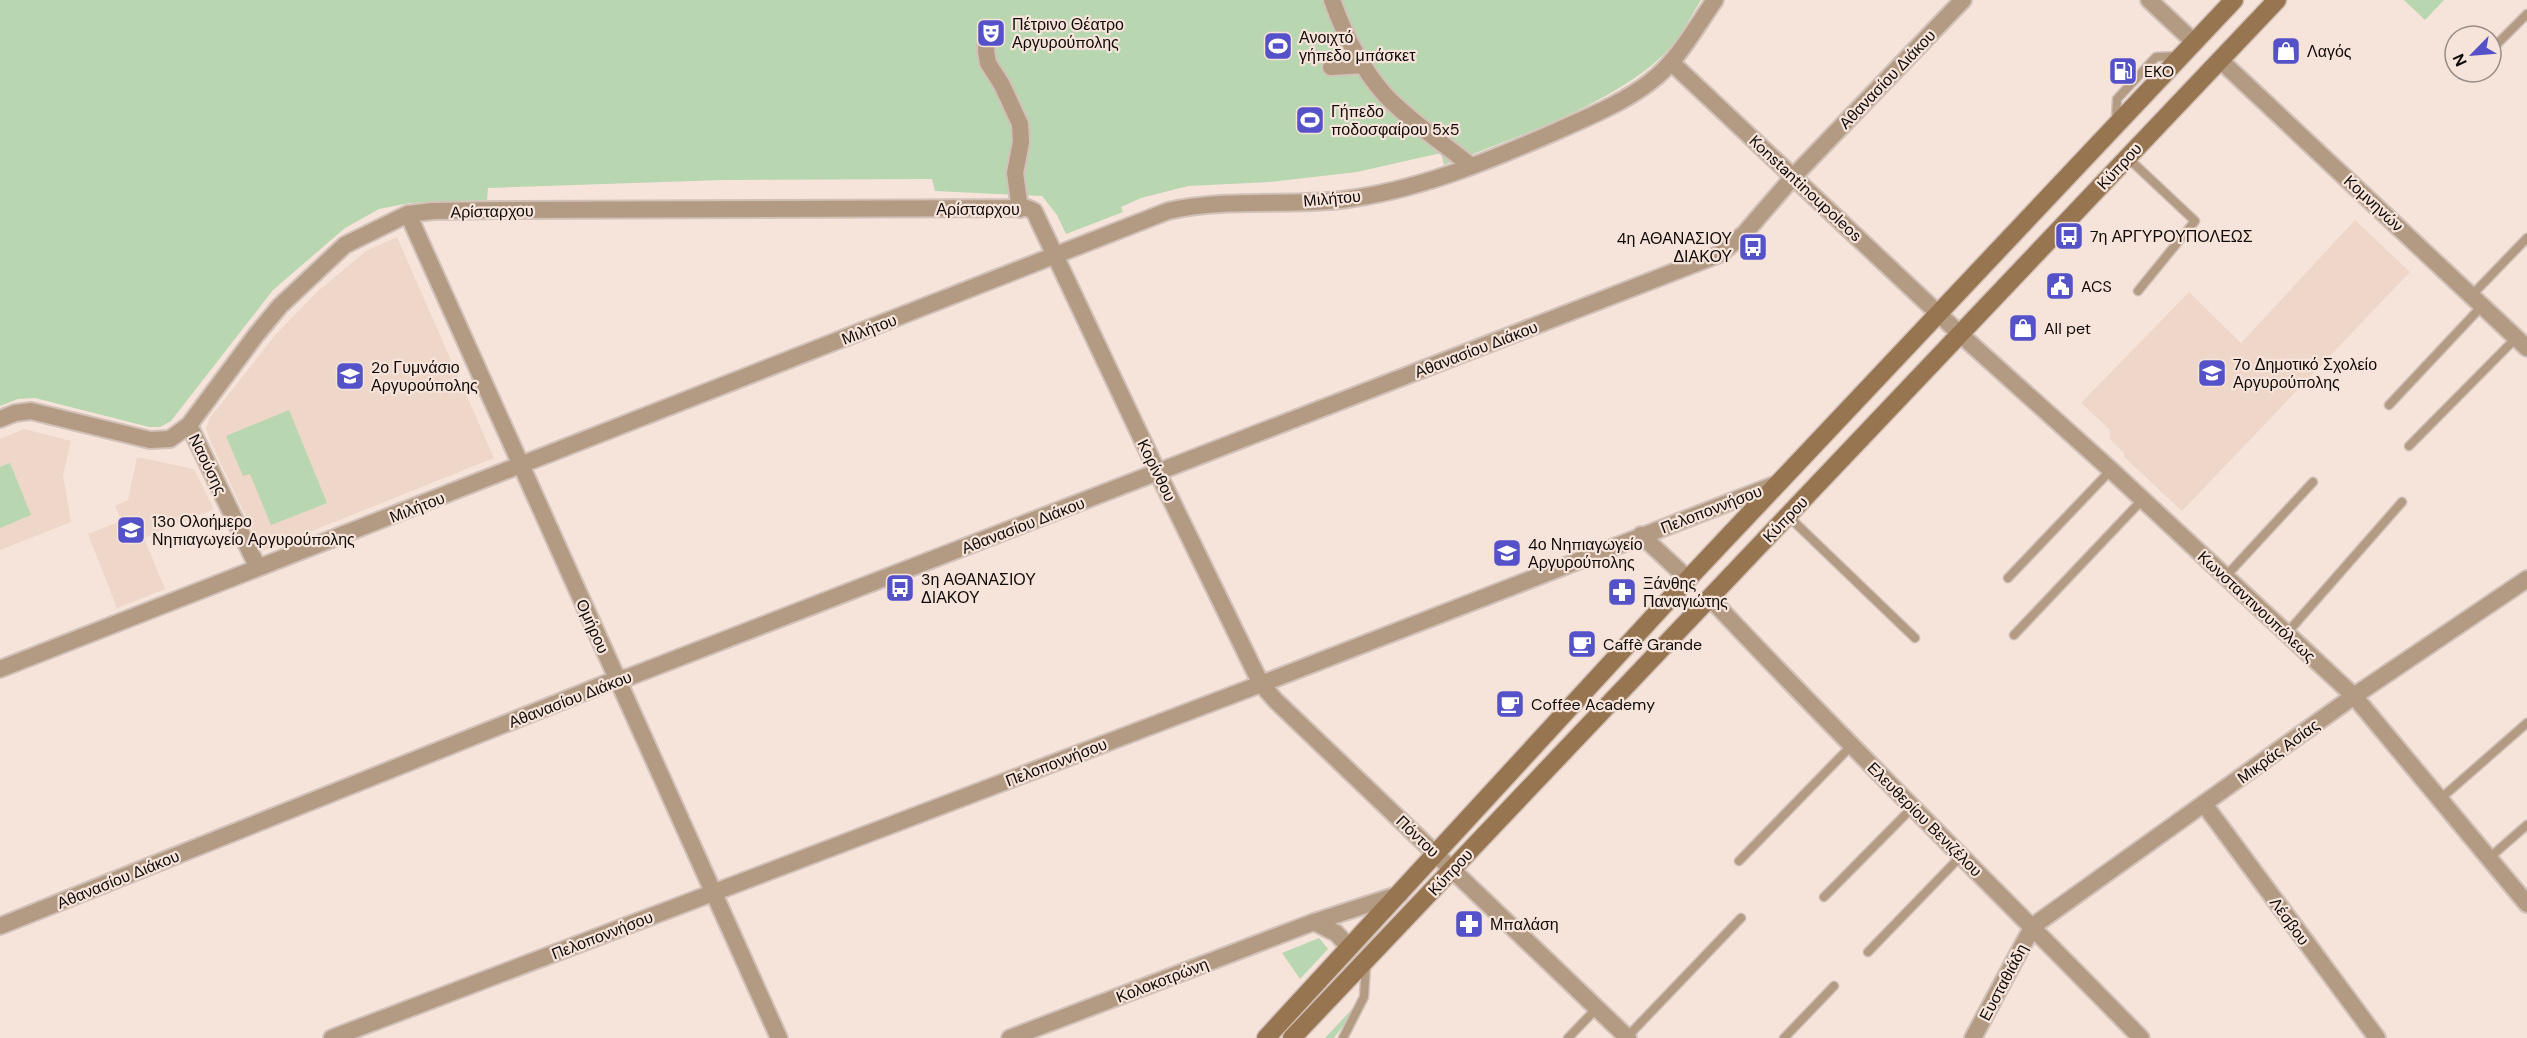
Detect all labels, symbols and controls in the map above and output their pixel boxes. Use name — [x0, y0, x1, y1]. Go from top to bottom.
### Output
place label: Πέτρινο Θέατρο Αργυρούπολης — [1012, 14, 1124, 53]
theatre icon: Πέτρινο Θέατρο Αργυρούπολης — [975, 17, 1007, 49]
north arrow — [2443, 24, 2503, 84]
street label: Αθανασίου Διάκου — [1835, 25, 1940, 134]
place label: Ανοιχτό γήπεδο μπάσκετ — [1299, 27, 1416, 66]
sports icon: Ανοιχτό γήπεδο μπάσκετ — [1262, 30, 1294, 62]
shop icon: Λαγός — [2270, 35, 2302, 67]
place label: Λαγός — [2307, 41, 2352, 62]
text: N — [2448, 50, 2472, 70]
fuel station icon: EKO — [2107, 55, 2139, 87]
place label: EKO — [2144, 61, 2174, 82]
place label: Γήπεδο ποδοσφαίρου 5x5 — [1331, 101, 1460, 140]
sports icon: Γήπεδο ποδοσφαίρου 5x5 — [1294, 104, 1326, 136]
street label: Konstantinoupoleos — [1745, 131, 1867, 246]
street label: Κύπρου — [2092, 139, 2146, 194]
street label: Κομνηνών — [2339, 170, 2408, 236]
street label: Μιλήτου — [1302, 186, 1362, 211]
street label: Αρίσταρχου — [936, 199, 1020, 220]
street label: Αρίσταρχου — [450, 200, 534, 223]
bus stop icon: 7η ΑΡΓΥΡΟΥΠΟΛΕΩΣ — [2053, 220, 2085, 252]
place label: 7η ΑΡΓΥΡΟΥΠΟΛΕΩΣ — [2090, 226, 2253, 247]
place label: 4η ΑΘΑΝΑΣΙΟΥ ΔΙΑΚΟΥ — [1617, 228, 1732, 267]
bus stop icon: 4η ΑΘΑΝΑΣΙΟΥ ΔΙΑΚΟΥ — [1737, 231, 1769, 263]
public building icon: ACS — [2044, 270, 2076, 302]
place label: ACS — [2081, 276, 2112, 297]
street label: Μιλήτου — [839, 309, 900, 350]
shop icon: All pet — [2007, 312, 2039, 344]
street label: Αθανασίου Διάκου — [1412, 316, 1541, 383]
place label: All pet — [2044, 318, 2091, 339]
place label: 7ο Δημοτικό Σχολείο Αργυρούπολης — [2233, 354, 2377, 393]
place label: 2ο Γυμνάσιο Αργυρούπολης — [371, 357, 478, 396]
school or university icon: 7ο Δημοτικό Σχολείο Αργυρούπολης — [2196, 357, 2228, 389]
school or university icon: 2ο Γυμνάσιο Αργυρούπολης — [334, 360, 366, 392]
street label: Ναούσης — [184, 430, 231, 498]
street label: Κορίνθου — [1133, 436, 1181, 505]
street label: Πελοποννήσου — [1657, 480, 1765, 538]
street label: Μιλήτου — [387, 487, 448, 528]
street label: Αθανασίου Διάκου — [959, 492, 1088, 559]
street label: Κύπρου — [1758, 492, 1813, 547]
place label: 13ο Ολοήμερο Νηπιαγωγείο Αργυρούπολης — [152, 511, 355, 550]
school or university icon: 13ο Ολοήμερο Νηπιαγωγείο Αργυρούπολης — [115, 514, 147, 546]
place label: 4ο Νηπιαγωγείο Αργυρούπολης — [1528, 534, 1643, 573]
school or university icon: 4ο Νηπιαγωγείο Αργυρούπολης — [1491, 537, 1523, 569]
street label: Κωνσταντινουπόλεως — [2193, 546, 2320, 667]
place label: 3η ΑΘΑΝΑΣΙΟΥ ΔΙΑΚΟΥ — [921, 569, 1036, 608]
bus stop icon: 3η ΑΘΑΝΑΣΙΟΥ ΔΙΑΚΟΥ — [884, 572, 916, 604]
place label: Ξάνθης Παναγιώτης — [1643, 573, 1728, 612]
pharmacy icon: Ξάνθης Παναγιώτης — [1606, 576, 1638, 608]
street label: Ομήρου — [571, 596, 614, 657]
cafe icon: Caffè Grande — [1566, 628, 1598, 660]
place label: Caffè Grande — [1603, 634, 1702, 655]
street label: Αθανασίου Διάκου — [506, 666, 635, 733]
cafe icon: Coffee Academy — [1494, 688, 1526, 720]
place label: Coffee Academy — [1531, 694, 1655, 715]
street label: Μικράς Ασίας — [2233, 714, 2324, 788]
street label: Πελοποννήσου — [1002, 733, 1110, 791]
street label: Ελευθερίου Βενιζέλου — [1863, 757, 1987, 881]
street label: Πόντου — [1392, 811, 1444, 862]
street label: Αθανασίου Διάκου — [54, 845, 183, 914]
street label: Κύπρου — [1423, 845, 1477, 900]
street label: Λέσβου — [2265, 893, 2314, 950]
street label: Πελοποννήσου — [548, 906, 656, 964]
pharmacy icon: Μπαλάση — [1453, 908, 1485, 940]
place label: Μπαλάση — [1490, 914, 1559, 935]
street label: Ευσταθιάδη — [1974, 940, 2032, 1024]
street label: Κολοκοτρώνη — [1113, 953, 1211, 1008]

